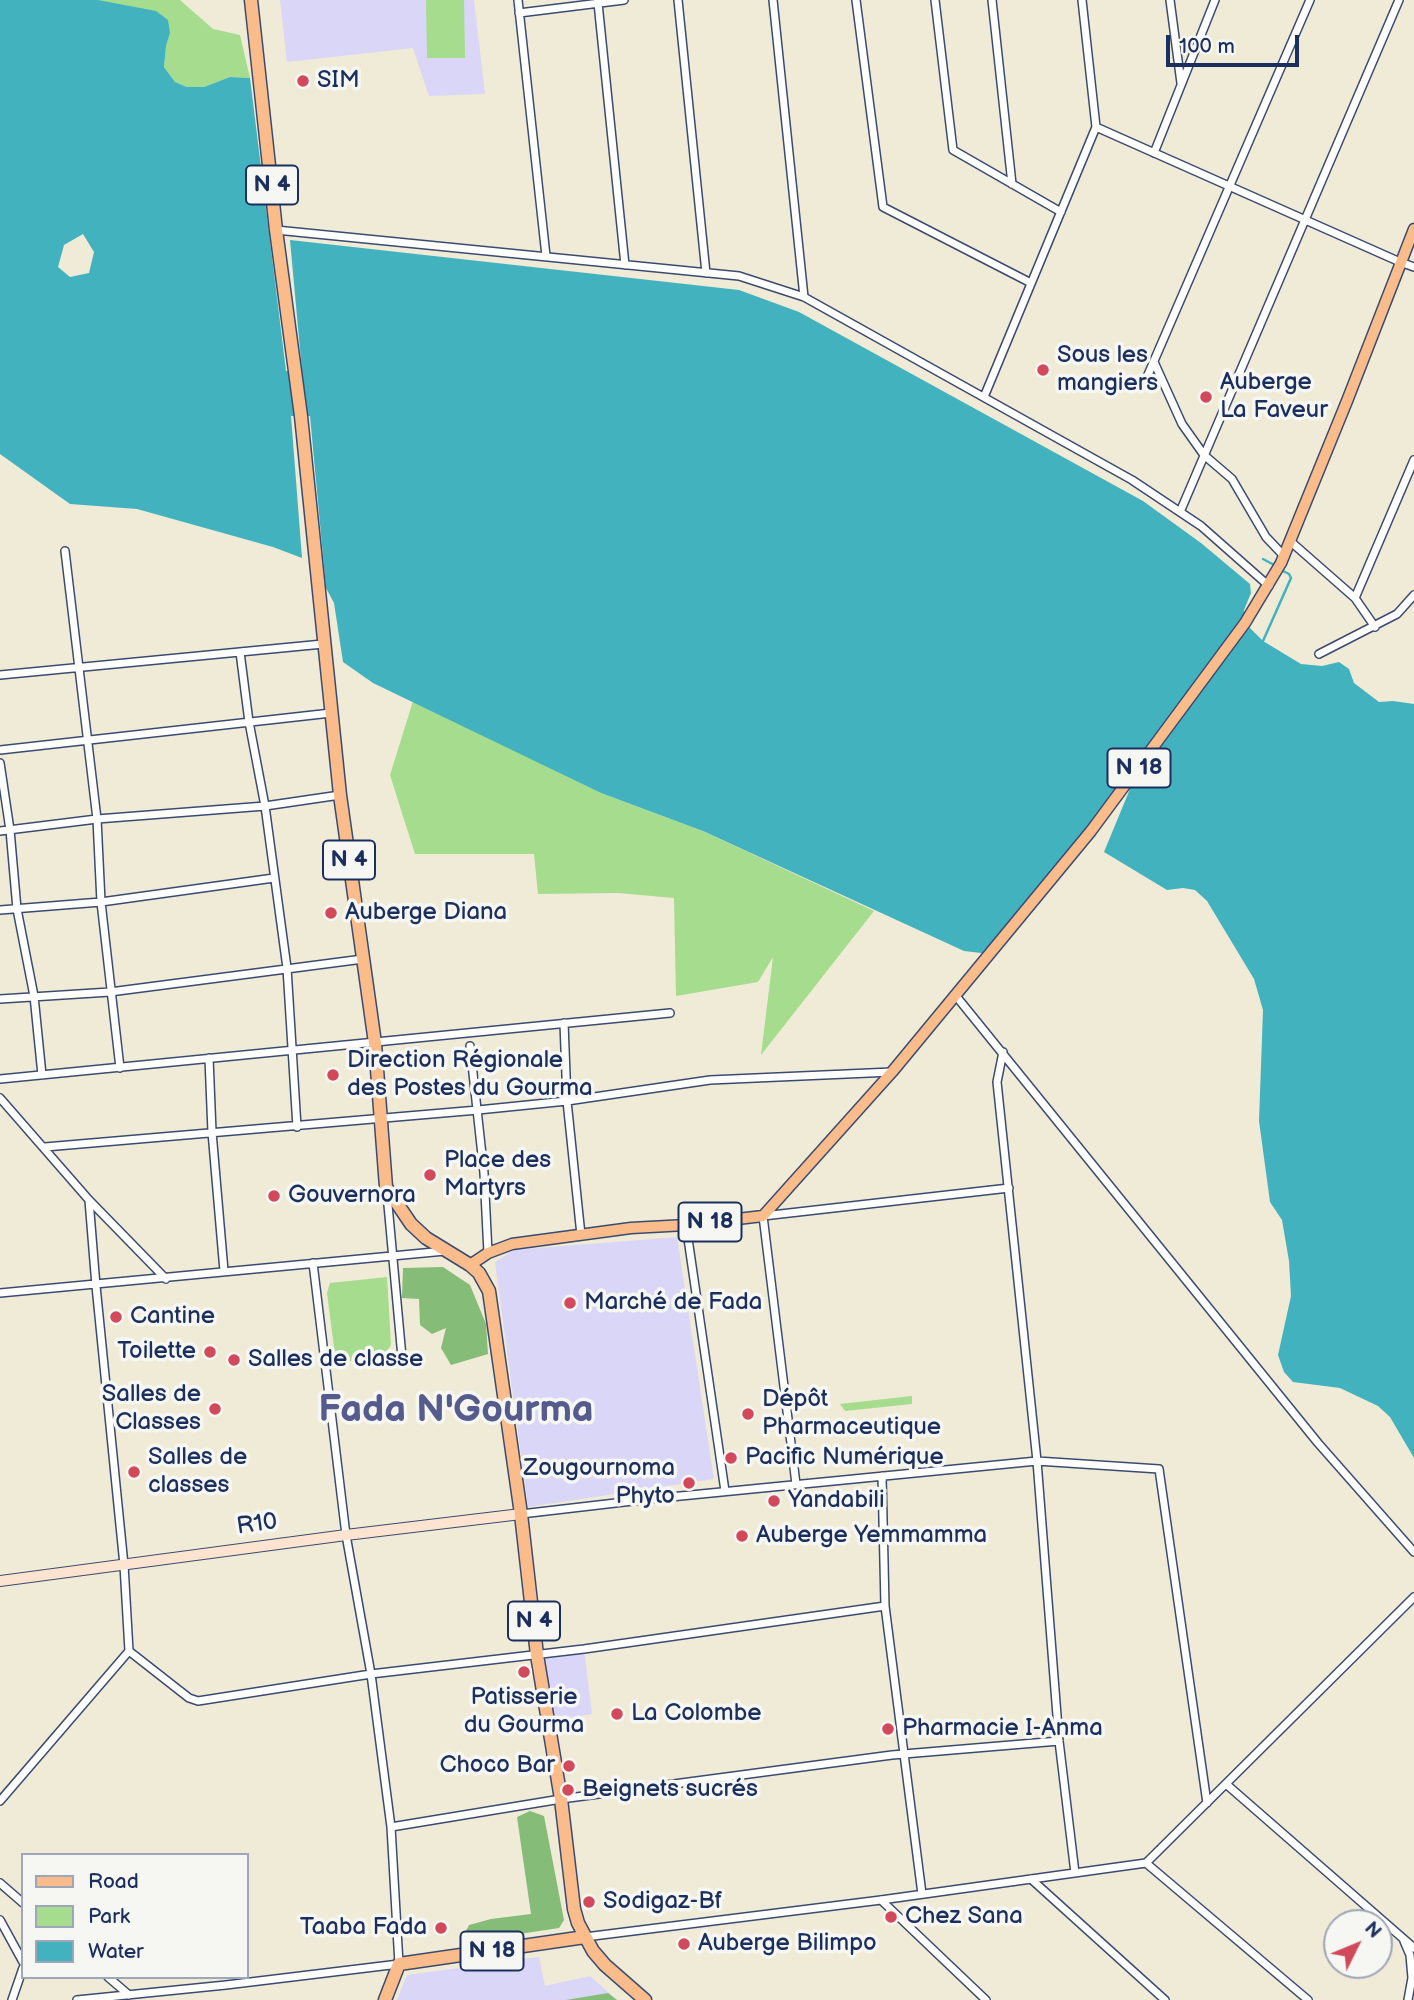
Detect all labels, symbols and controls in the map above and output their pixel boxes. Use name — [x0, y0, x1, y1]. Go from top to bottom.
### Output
scale bar — [1169, 21, 1302, 65]
text: 100 m — [1179, 34, 1235, 59]
place label: SIM — [317, 67, 360, 95]
marker: SIM — [295, 73, 311, 89]
road number: N 4 — [246, 166, 298, 204]
place label: Sous les mangiers — [1057, 342, 1158, 398]
marker: Sous les mangiers — [1035, 362, 1051, 378]
place label: Auberge La Faveur — [1220, 369, 1328, 425]
marker: Auberge La Faveur — [1198, 389, 1214, 405]
road number: N 18 — [1108, 748, 1170, 788]
road number: N 4 — [323, 840, 375, 880]
place label: Auberge Diana — [345, 899, 507, 927]
marker: Auberge Diana — [323, 905, 339, 921]
place label: Direction Régionale des Postes du Gourma — [347, 1047, 593, 1103]
marker: Direction Régionale des Postes du Gourma — [325, 1067, 341, 1083]
place label: Place des Martyrs — [444, 1147, 551, 1203]
marker: Place des Martyrs — [422, 1167, 438, 1183]
place label: Gouvernora — [288, 1182, 416, 1210]
marker: Gouvernora — [266, 1188, 282, 1204]
road number: N 18 — [678, 1203, 742, 1242]
place label: Marché de Fada — [584, 1289, 762, 1317]
marker: Marché de Fada — [562, 1295, 578, 1311]
place label: Cantine — [130, 1303, 215, 1331]
marker: Cantine — [108, 1309, 124, 1325]
place label: Toilette — [117, 1338, 196, 1366]
marker: Toilette — [202, 1344, 218, 1360]
place label: Salles de classe — [248, 1346, 423, 1374]
marker: Salles de classe — [226, 1352, 242, 1368]
place label: Salles de Classes — [102, 1381, 201, 1437]
place label: Dépôt Pharmaceutique — [762, 1386, 941, 1442]
district label: Fada N'Gourma — [318, 1388, 594, 1434]
marker: Salles de Classes — [207, 1401, 223, 1417]
marker: Dépôt Pharmaceutique — [740, 1406, 756, 1422]
place label: Salles de classes — [148, 1444, 247, 1500]
place label: Pacific Numérique — [745, 1444, 944, 1472]
marker: Pacific Numérique — [723, 1450, 739, 1466]
place label: Zougournoma Phyto — [524, 1455, 675, 1511]
marker: Salles de classes — [126, 1464, 142, 1480]
marker: Zougournoma Phyto — [681, 1475, 697, 1491]
place label: Yandabili — [788, 1487, 885, 1515]
marker: Yandabili — [766, 1493, 782, 1509]
street label: R10 — [235, 1508, 279, 1542]
place label: Auberge Yemmamma — [756, 1522, 987, 1550]
marker: Auberge Yemmamma — [734, 1528, 750, 1544]
road number: N 4 — [508, 1602, 560, 1640]
marker: Patisserie du Gourma — [516, 1664, 532, 1680]
place label: Patisserie du Gourma — [464, 1684, 584, 1740]
place label: La Colombe — [631, 1700, 761, 1728]
marker: La Colombe — [609, 1706, 625, 1722]
place label: Pharmacie I-Anma — [902, 1715, 1103, 1743]
marker: Pharmacie I-Anma — [880, 1721, 896, 1737]
place label: Choco Bar — [439, 1752, 555, 1780]
marker: Choco Bar — [561, 1758, 577, 1774]
place label: Beignets sucrés — [582, 1776, 758, 1804]
marker: Beignets sucrés — [560, 1782, 576, 1798]
legend — [21, 1853, 248, 1979]
text: Road — [88, 1869, 139, 1894]
place label: Sodigaz-Bf — [603, 1888, 722, 1916]
marker: Sodigaz-Bf — [581, 1894, 597, 1910]
place label: Chez Sana — [905, 1903, 1023, 1931]
text: Park — [88, 1904, 130, 1929]
marker: Chez Sana — [883, 1909, 899, 1925]
north arrow — [1323, 1909, 1393, 1979]
place label: Taaba Fada — [300, 1914, 427, 1942]
text: N — [1359, 1918, 1386, 1944]
marker: Taaba Fada — [433, 1920, 449, 1936]
place label: Auberge Bilimpo — [698, 1930, 877, 1958]
road number: N 18 — [461, 1932, 524, 1970]
marker: Auberge Bilimpo — [676, 1936, 692, 1952]
text: Water — [88, 1939, 144, 1964]

